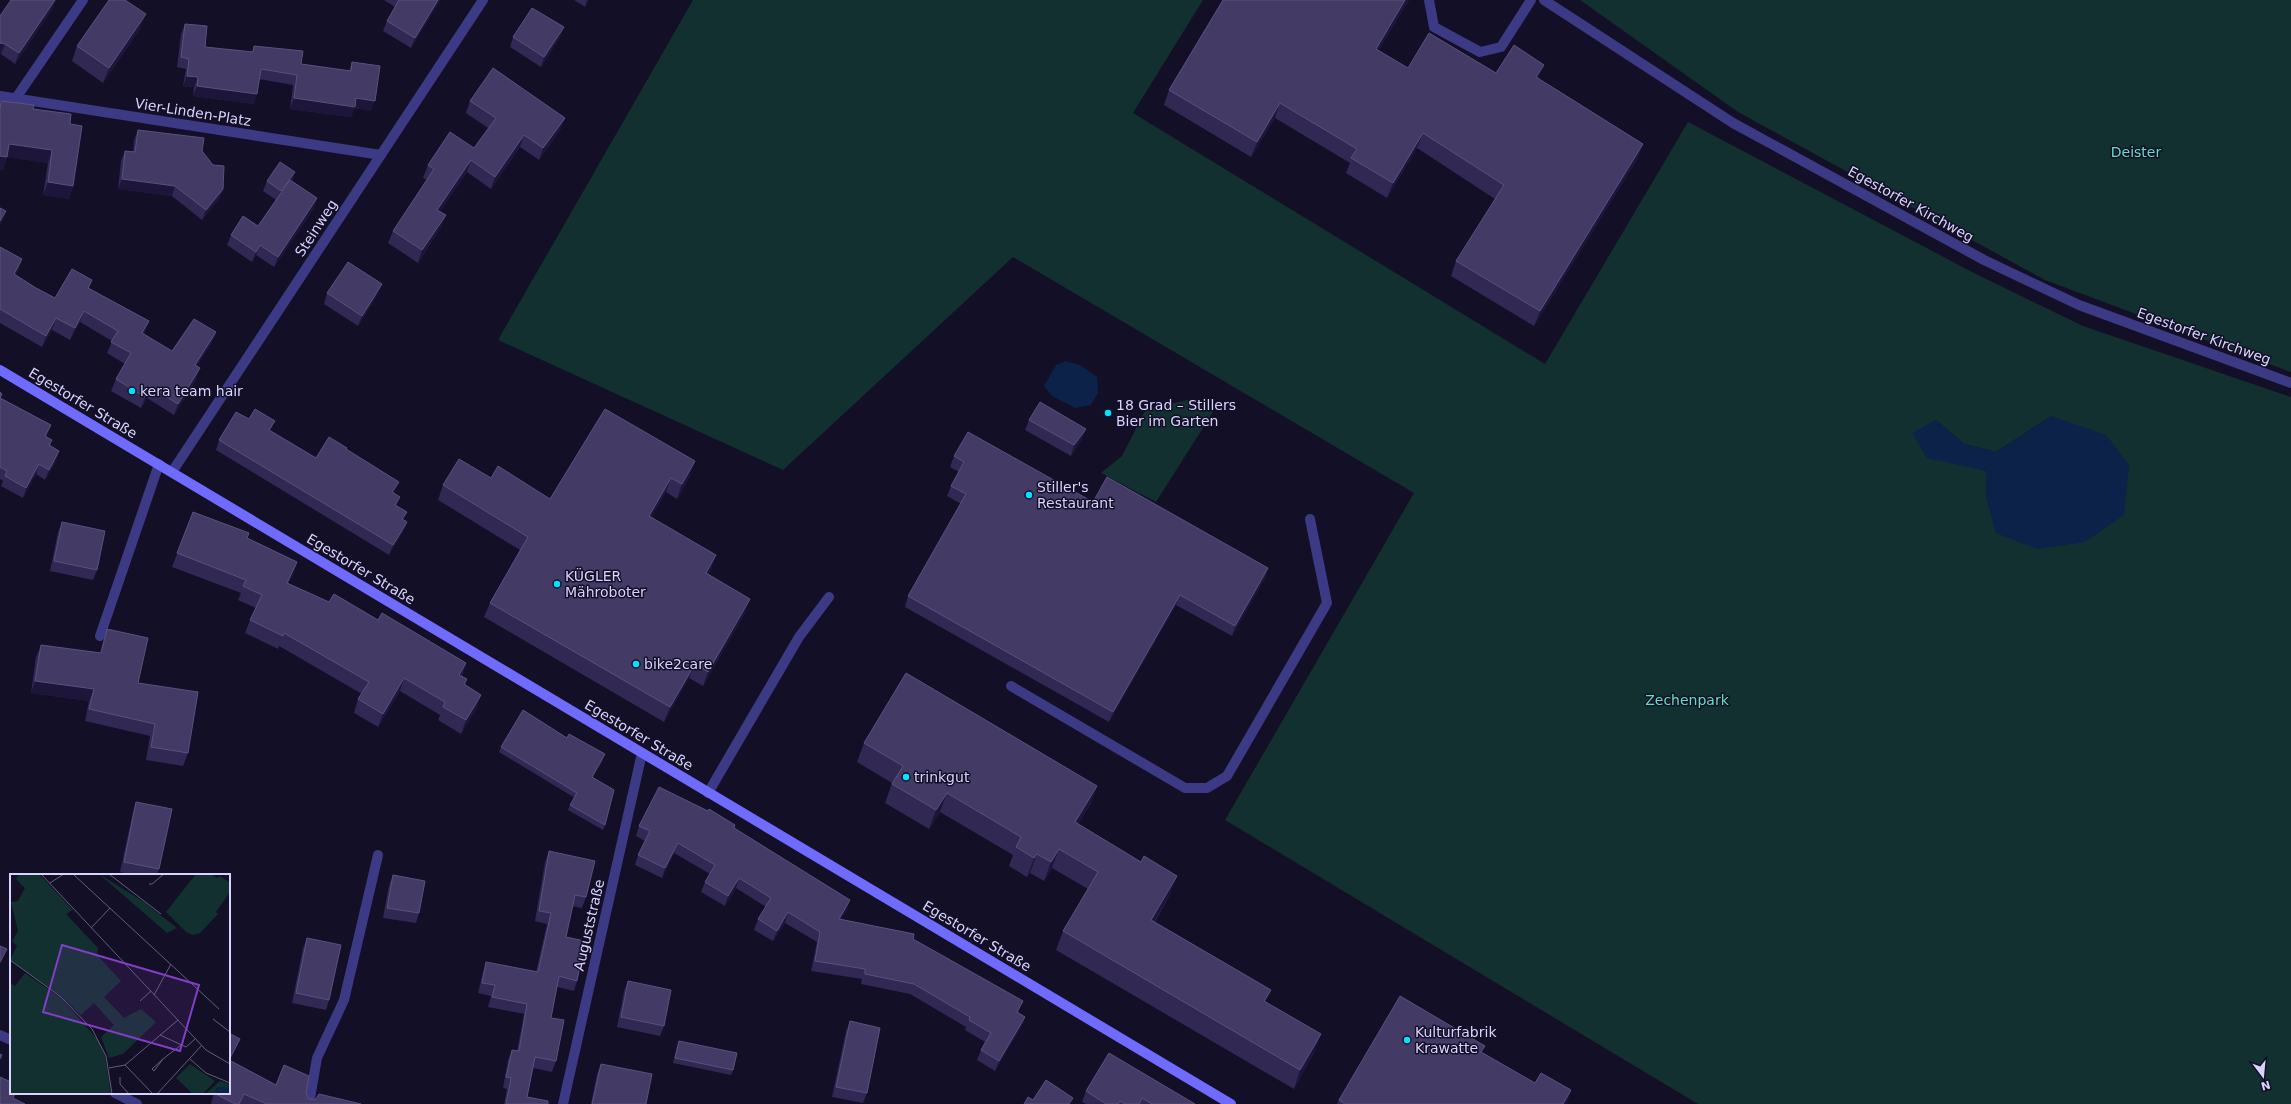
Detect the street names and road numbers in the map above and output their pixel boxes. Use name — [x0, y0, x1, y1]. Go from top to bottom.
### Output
street label: Vier-Linden-Platz — [134, 95, 252, 129]
street label: Egestorfer Kirchweg — [1845, 163, 1977, 245]
street label: Steinweg — [292, 197, 340, 259]
street label: Egestorfer Kirchweg — [2135, 304, 2273, 368]
street label: Egestorfer Straße — [26, 364, 140, 442]
street label: Egestorfer Straße — [304, 530, 418, 608]
street label: Egestorfer Straße — [582, 696, 696, 774]
street label: Auguststraße — [571, 878, 607, 972]
street label: Egestorfer Straße — [920, 897, 1034, 975]

